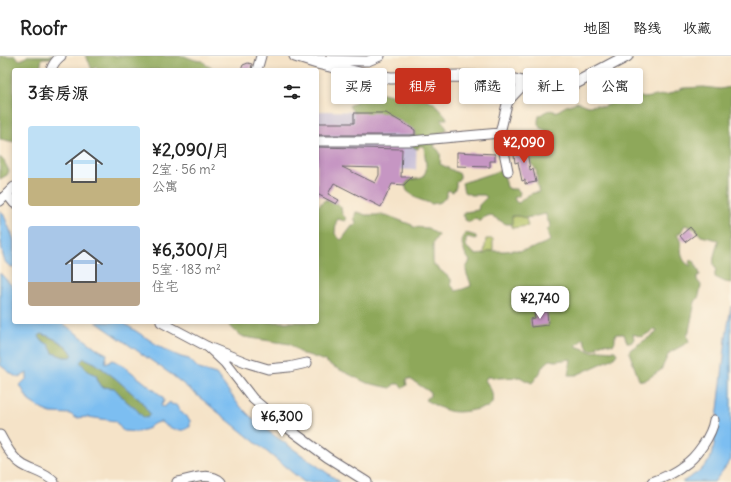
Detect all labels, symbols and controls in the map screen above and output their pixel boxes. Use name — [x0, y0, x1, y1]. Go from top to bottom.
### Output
text: Roofr — [20, 16, 67, 40]
text: 地图 — [583, 19, 611, 37]
text: 路线 — [633, 19, 661, 37]
text: 收藏 — [683, 19, 711, 37]
chip: 买房 — [331, 68, 387, 104]
chip: 租房 — [395, 68, 451, 104]
chip: 筛选 — [459, 68, 515, 104]
chip: 新上 — [523, 68, 579, 104]
chip: 公寓 — [587, 68, 643, 104]
icon: filters — [281, 81, 303, 103]
text: 3套房源 — [28, 82, 89, 104]
pin: ¥2,090 — [491, 130, 557, 164]
text: ¥2,090 — [503, 134, 545, 151]
text: ¥2,090/月 — [152, 139, 230, 161]
icon: home — [60, 142, 108, 190]
text: 2室 · 56 m² — [152, 161, 216, 178]
text: 公寓 — [152, 178, 178, 195]
text: ¥6,300/月 — [152, 239, 230, 261]
icon: home — [60, 242, 108, 290]
text: 5室 · 183 m² — [152, 261, 221, 278]
text: 住宅 — [152, 278, 178, 295]
pin: ¥2,740 — [507, 286, 573, 320]
text: ¥2,740 — [520, 290, 560, 307]
pin: ¥6,300 — [249, 404, 315, 438]
text: ¥6,300 — [261, 408, 303, 425]

